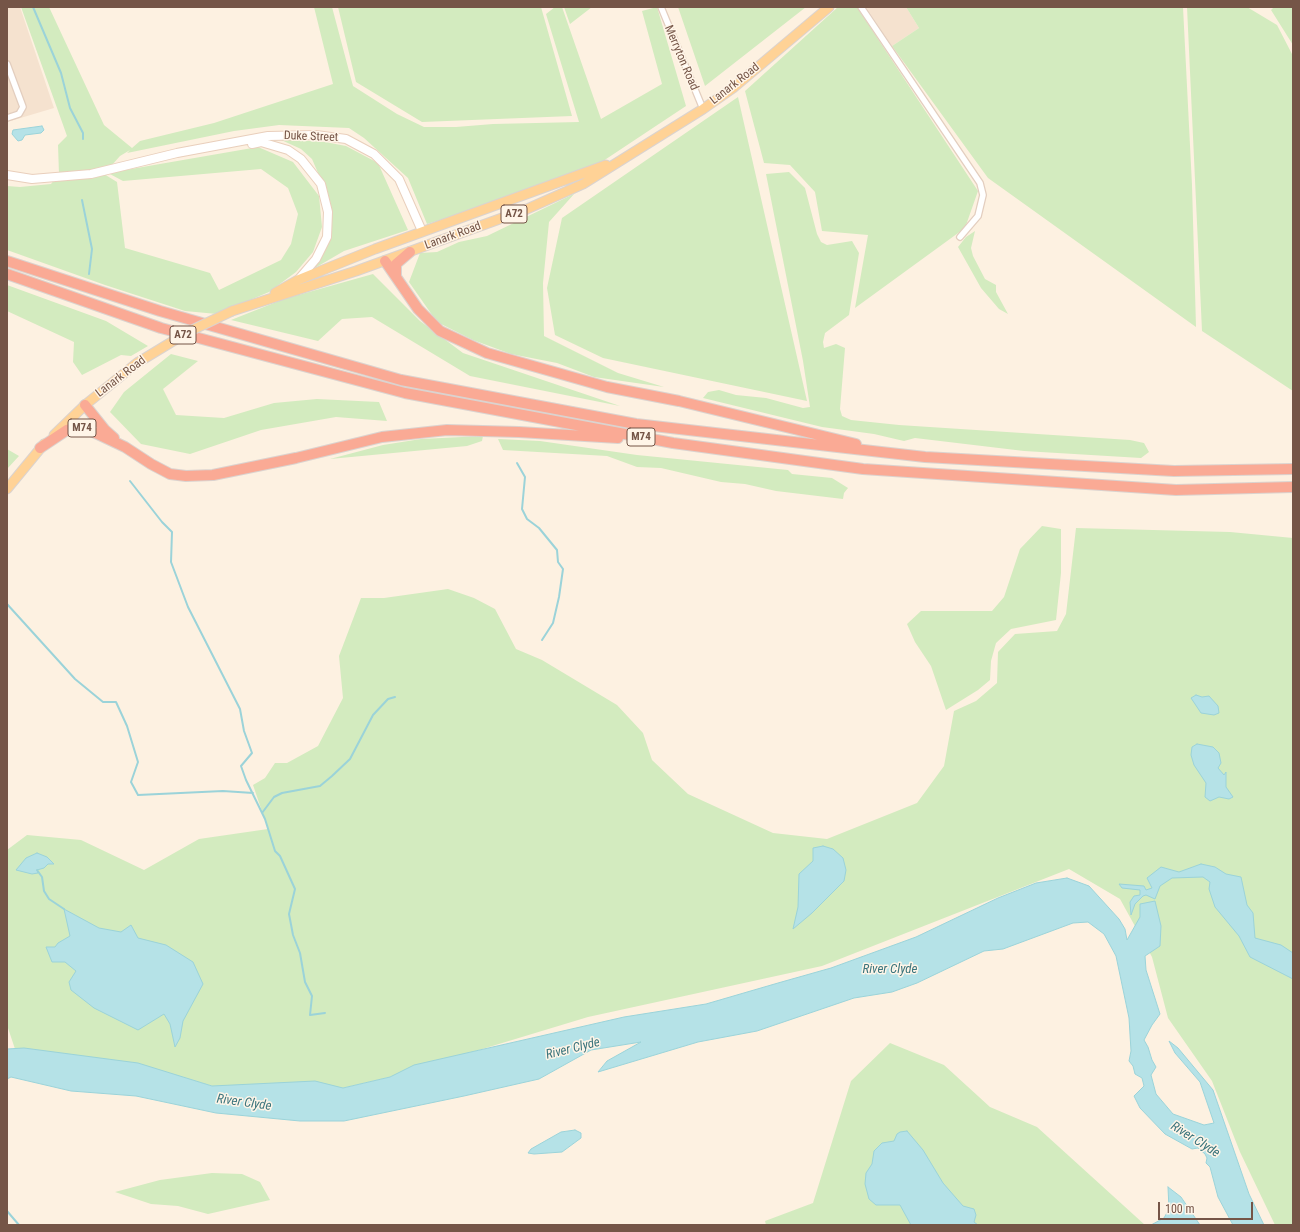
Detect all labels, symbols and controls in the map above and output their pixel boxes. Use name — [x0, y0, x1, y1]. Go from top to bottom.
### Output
street label: Merryton Road — [661, 23, 701, 93]
street label: Lanark Road — [707, 60, 763, 108]
street label: Duke Street — [284, 129, 338, 145]
road number: A72 — [501, 205, 527, 223]
street label: Lanark Road — [423, 219, 483, 253]
road number: A72 — [170, 326, 196, 344]
street label: Lanark Road — [93, 354, 149, 400]
road number: M74 — [68, 419, 96, 437]
road number: M74 — [627, 428, 655, 446]
water label: River Clyde — [863, 962, 917, 978]
water label: River Clyde — [544, 1035, 602, 1063]
water label: River Clyde — [216, 1091, 272, 1115]
water label: River Clyde — [1168, 1119, 1222, 1161]
scale bar — [1160, 1194, 1255, 1220]
text: 100 m — [1165, 1202, 1195, 1216]

